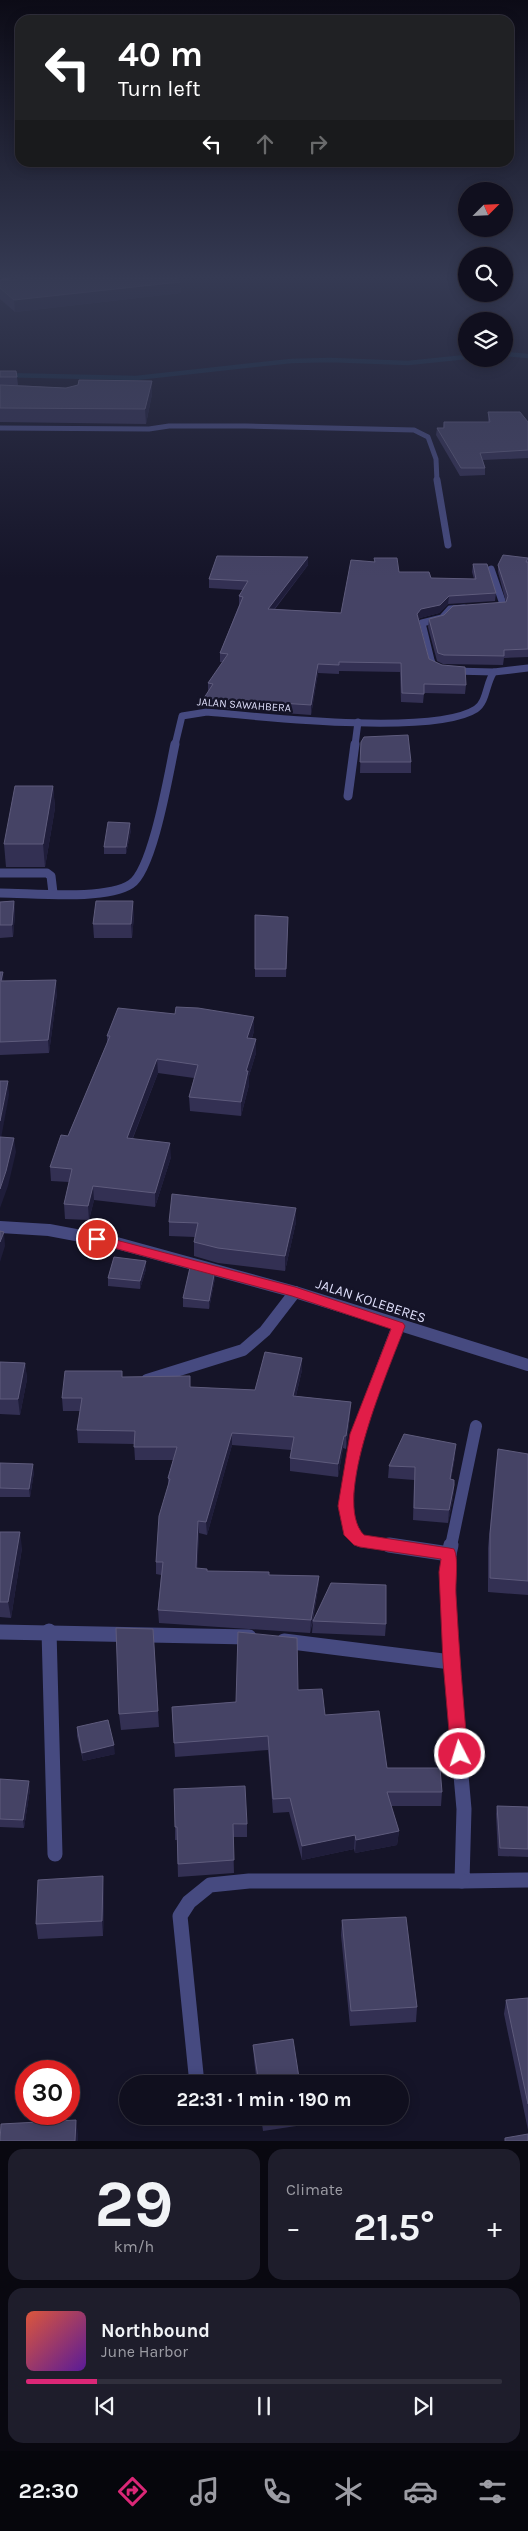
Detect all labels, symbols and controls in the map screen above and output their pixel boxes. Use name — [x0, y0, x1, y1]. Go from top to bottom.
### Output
text: 40 m — [118, 34, 203, 75]
icon: left — [35, 35, 100, 100]
text: Turn left — [118, 76, 201, 102]
icon: left — [198, 130, 226, 158]
icon: ahead — [251, 130, 279, 158]
icon: right — [304, 130, 332, 158]
north arrow — [458, 182, 512, 238]
map controls — [458, 182, 513, 367]
button: search — [458, 247, 513, 302]
button: layers — [458, 312, 513, 367]
street label: JALAN SAWAHBERA — [197, 695, 292, 715]
pin — [76, 1218, 118, 1260]
icon: arrive — [83, 1225, 111, 1253]
street label: JALAN KOLEBERES — [314, 1275, 428, 1327]
position arrow — [433, 1727, 485, 1779]
speed limit sign: 30 — [15, 2060, 80, 2125]
text: 22:31 · 1 min · 190 m — [177, 2089, 352, 2111]
text: 29 — [95, 2166, 173, 2242]
text: Climate — [286, 2180, 343, 2199]
text: 21.5° — [353, 2205, 435, 2250]
text: − — [286, 2211, 301, 2244]
text: + — [487, 2211, 502, 2244]
text: km/h — [114, 2237, 154, 2256]
text: Northbound — [101, 2320, 210, 2342]
text: June Harbor — [101, 2342, 188, 2361]
icon: previous — [91, 2392, 119, 2420]
icon: pause — [250, 2392, 278, 2420]
icon: next — [409, 2392, 437, 2420]
icon: directions — [115, 2474, 150, 2509]
icon: music — [187, 2474, 222, 2509]
icon: phone — [259, 2474, 294, 2509]
icon: climate — [331, 2474, 366, 2509]
icon: car — [403, 2474, 438, 2509]
icon: filters — [475, 2474, 510, 2509]
text: 22:30 — [18, 2478, 79, 2504]

